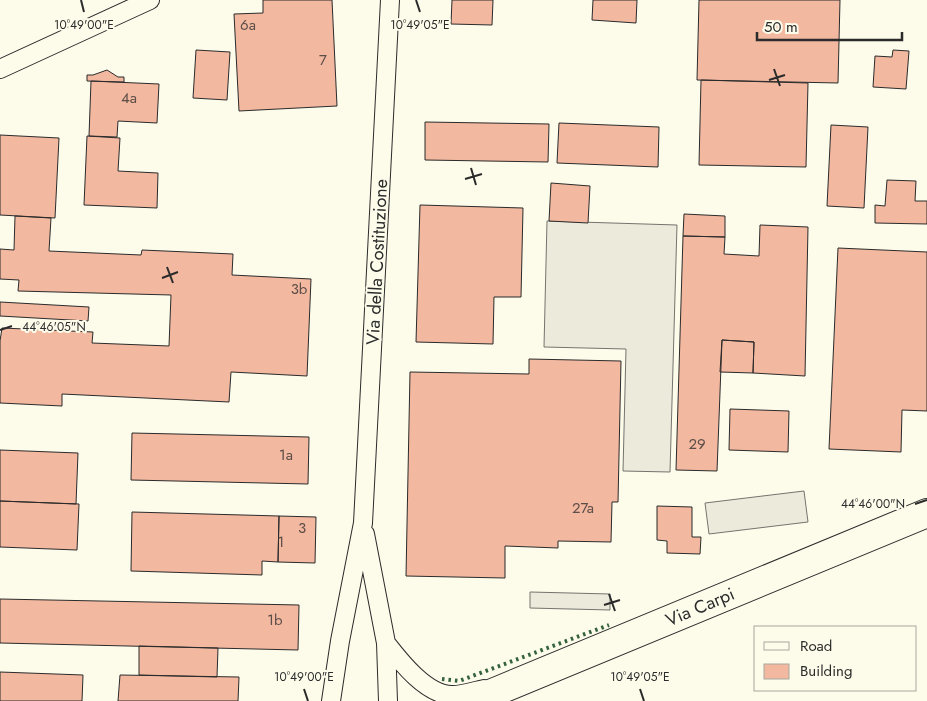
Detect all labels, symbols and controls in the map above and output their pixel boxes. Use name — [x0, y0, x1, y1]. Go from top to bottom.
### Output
scale bar — [757, 10, 902, 42]
house number: 6a — [240, 14, 256, 36]
text: 10°49'00"E — [54, 16, 114, 34]
text: 10°49'05"E — [390, 16, 450, 34]
text: 50 m — [764, 16, 798, 38]
house number: 7 — [319, 49, 327, 71]
house number: 4a — [121, 87, 137, 109]
street label: Via della Costituzione — [360, 178, 394, 346]
house number: 3b — [291, 278, 308, 300]
text: 44°46'05"N — [22, 318, 86, 336]
house number: 29 — [688, 433, 706, 455]
house number: 1a — [279, 444, 293, 466]
text: 44°46'00"N — [841, 495, 905, 513]
house number: 27a — [572, 497, 594, 519]
house number: 3 — [298, 517, 306, 539]
house number: 1 — [278, 531, 284, 553]
street label: Via Carpi — [661, 581, 739, 633]
house number: 1b — [267, 609, 283, 631]
legend — [754, 626, 917, 691]
text: Road — [800, 635, 832, 657]
text: Building — [800, 660, 852, 682]
text: 10°49'00"E — [274, 668, 334, 686]
text: 10°49'05"E — [610, 668, 670, 686]

